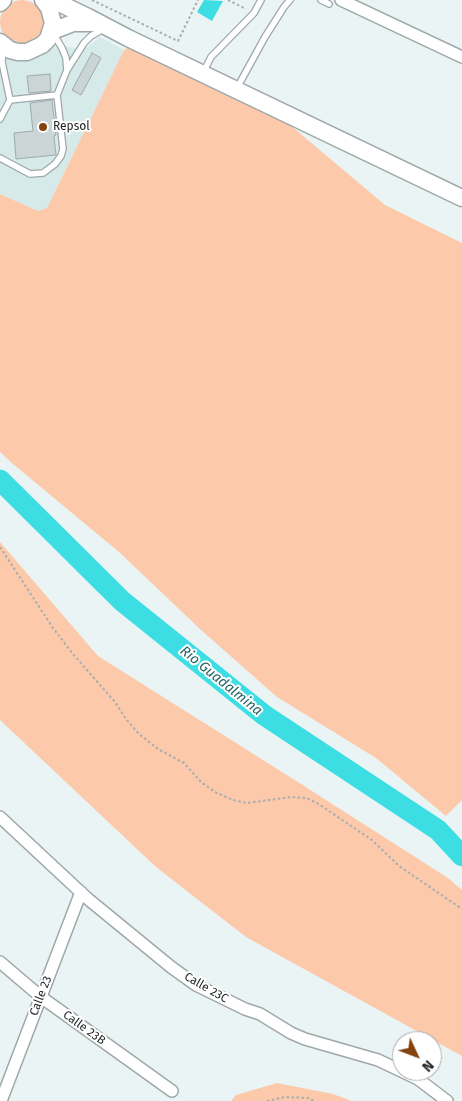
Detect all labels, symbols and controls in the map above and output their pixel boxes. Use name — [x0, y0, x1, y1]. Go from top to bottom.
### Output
place label: Repsol — [53, 120, 90, 134]
marker: Repsol — [37, 121, 49, 133]
water label: Rio Guadalmina — [177, 643, 265, 719]
street label: Calle 23C — [181, 970, 231, 1006]
street label: Calle 23 — [27, 974, 55, 1018]
street label: Calle 23B — [60, 1008, 108, 1048]
north arrow — [392, 1031, 442, 1081]
text: N — [418, 1057, 437, 1075]

